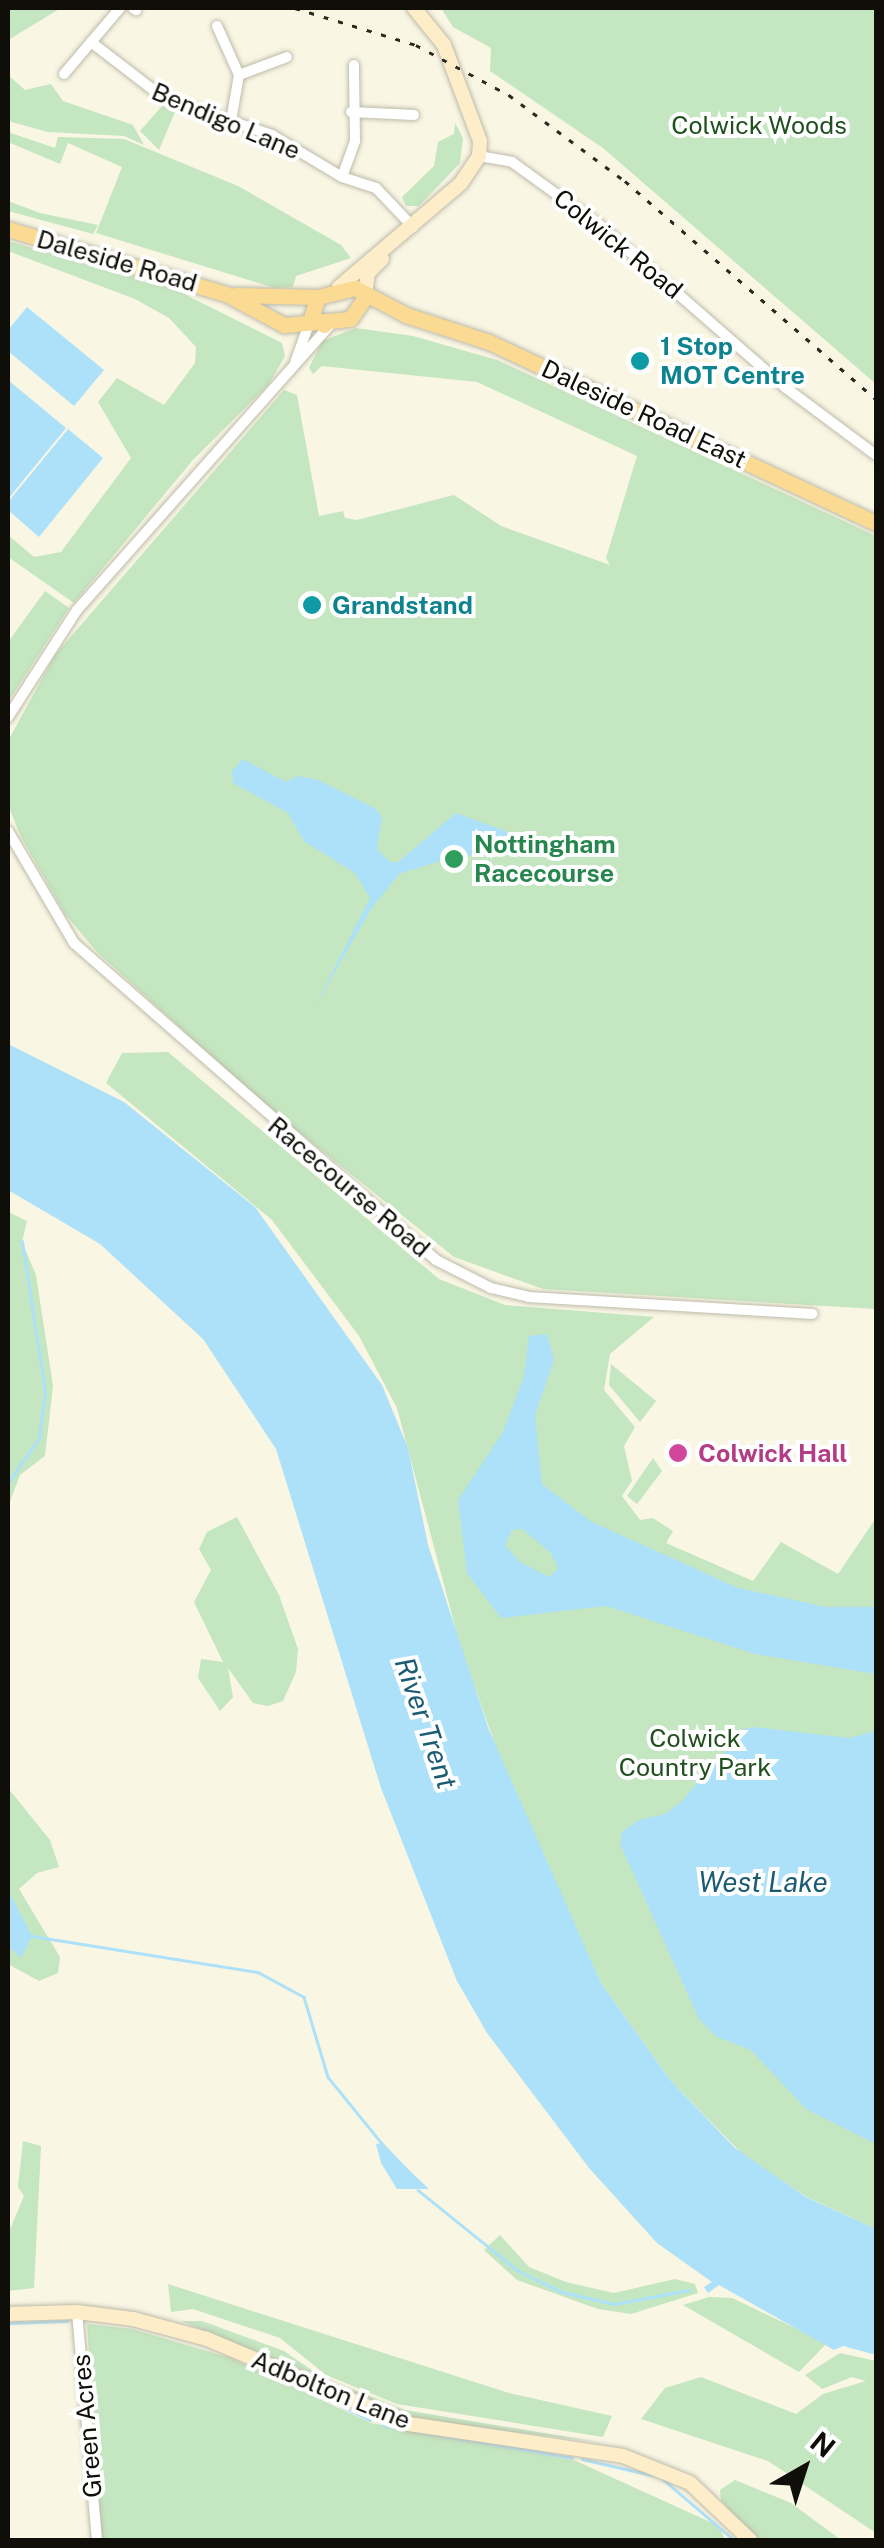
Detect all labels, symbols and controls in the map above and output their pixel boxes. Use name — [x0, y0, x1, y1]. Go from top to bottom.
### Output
street label: Bendigo Lane — [147, 76, 305, 166]
park label: Colwick Woods — [671, 110, 847, 140]
street label: Colwick Road — [548, 183, 688, 305]
street label: Daleside Road — [33, 224, 201, 298]
place label: 1 Stop MOT Centre — [660, 332, 805, 391]
marker: 1 Stop MOT Centre — [629, 350, 651, 372]
street label: Daleside Road East — [537, 353, 751, 475]
place label: Grandstand — [332, 590, 473, 620]
marker: Grandstand — [301, 594, 323, 616]
place label: Nottingham Racecourse — [474, 830, 616, 889]
marker: Nottingham Racecourse — [443, 848, 465, 870]
street label: Racecourse Road — [262, 1111, 436, 1263]
place label: Colwick Hall — [698, 1438, 848, 1468]
marker: Colwick Hall — [667, 1442, 689, 1464]
water label: River Trent — [388, 1653, 464, 1793]
park label: Colwick Country Park — [619, 1724, 771, 1783]
water label: West Lake — [698, 1865, 828, 1899]
street label: Adbolton Lane — [247, 2345, 415, 2435]
street label: Green Acres — [66, 2353, 108, 2499]
north arrow — [754, 2418, 854, 2518]
text: N — [804, 2425, 842, 2464]

